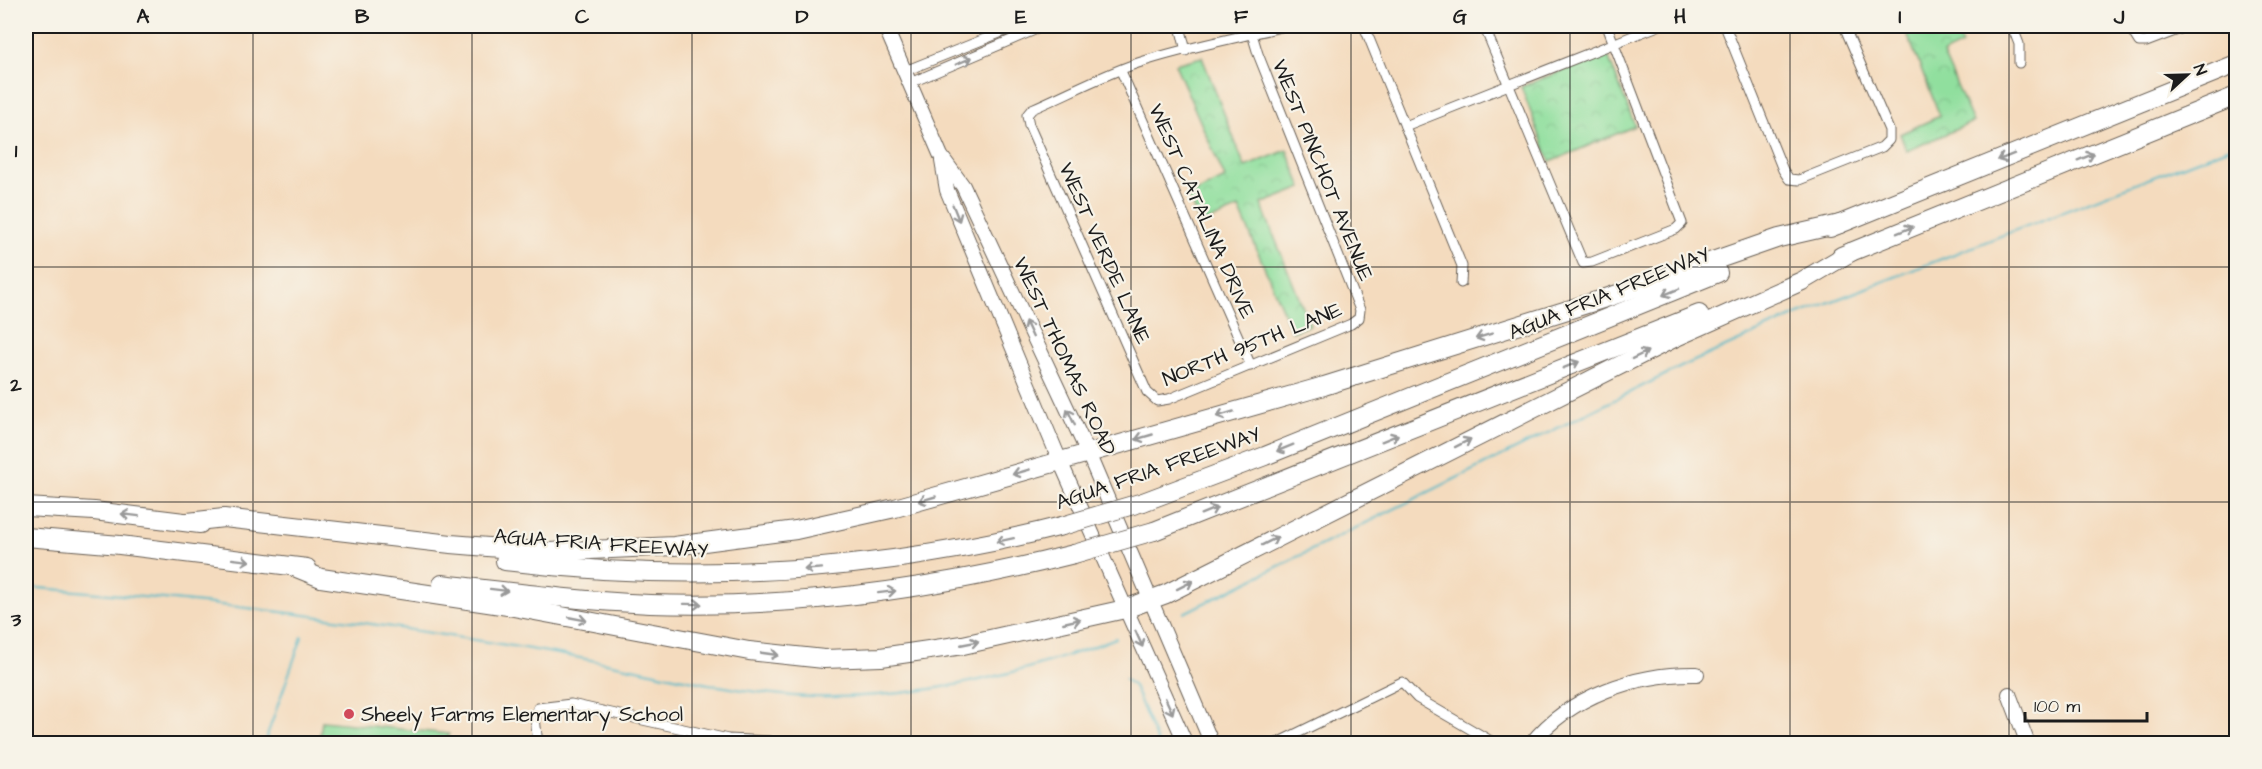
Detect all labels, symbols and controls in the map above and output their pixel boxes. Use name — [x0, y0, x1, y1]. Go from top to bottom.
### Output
text: A — [137, 3, 150, 31]
text: B — [355, 3, 370, 31]
text: C — [575, 3, 590, 31]
text: D — [796, 3, 809, 31]
text: E — [1015, 3, 1027, 31]
text: F — [1234, 3, 1249, 31]
text: G — [1453, 3, 1467, 31]
text: H — [1674, 3, 1686, 31]
text: I — [1898, 3, 1902, 31]
text: J — [2113, 3, 2125, 31]
north arrow — [2157, 45, 2217, 105]
one-way arrow — [954, 55, 973, 66]
street label: WEST PINCHOT AVENUE — [1265, 55, 1380, 286]
text: N — [2188, 61, 2212, 79]
street label: WEST CATALINA DRIVE — [1141, 99, 1262, 324]
text: 1 — [15, 137, 18, 165]
one-way arrow — [2076, 151, 2095, 162]
one-way arrow — [1997, 153, 2015, 164]
street label: WEST VERDE LANE — [1051, 158, 1158, 349]
one-way arrow — [951, 203, 962, 221]
one-way arrow — [1896, 224, 1914, 235]
street label: AGUA FRIA FREEWAY — [1504, 240, 1714, 347]
street label: WEST THOMAS ROAD — [1006, 252, 1123, 461]
one-way arrow — [1662, 287, 1681, 298]
street label: NORTH 95TH LANE — [1158, 295, 1347, 394]
one-way arrow — [1023, 320, 1035, 338]
one-way arrow — [1475, 331, 1494, 342]
one-way arrow — [1631, 348, 1649, 360]
one-way arrow — [1561, 359, 1580, 370]
text: 2 — [9, 371, 22, 399]
one-way arrow — [1065, 409, 1077, 427]
one-way arrow — [1216, 409, 1235, 420]
street label: AGUA FRIA FREEWAY — [1052, 420, 1265, 517]
one-way arrow — [1135, 432, 1154, 443]
one-way arrow — [1380, 432, 1399, 443]
one-way arrow — [1453, 437, 1471, 449]
one-way arrow — [1277, 443, 1295, 454]
one-way arrow — [1012, 467, 1031, 478]
one-way arrow — [917, 494, 936, 505]
one-way arrow — [1199, 505, 1218, 516]
one-way arrow — [120, 510, 140, 521]
street label: AGUA FRIA FREEWAY — [493, 522, 709, 565]
one-way arrow — [996, 534, 1015, 546]
one-way arrow — [1261, 535, 1278, 547]
one-way arrow — [230, 554, 250, 565]
one-way arrow — [803, 564, 823, 575]
one-way arrow — [1175, 578, 1193, 590]
one-way arrow — [488, 585, 508, 596]
one-way arrow — [877, 586, 897, 597]
one-way arrow — [682, 598, 702, 610]
text: 3 — [10, 606, 22, 634]
one-way arrow — [568, 614, 588, 625]
one-way arrow — [1062, 615, 1081, 627]
one-way arrow — [1133, 630, 1145, 648]
one-way arrow — [960, 637, 979, 648]
one-way arrow — [760, 649, 780, 660]
scale bar — [2025, 685, 2146, 723]
text: 100 m — [2034, 694, 2080, 719]
one-way arrow — [1164, 697, 1176, 715]
place label: Sheely Farms Elementary School — [361, 700, 683, 731]
marker: Sheely Farms Elementary School — [342, 707, 356, 721]

